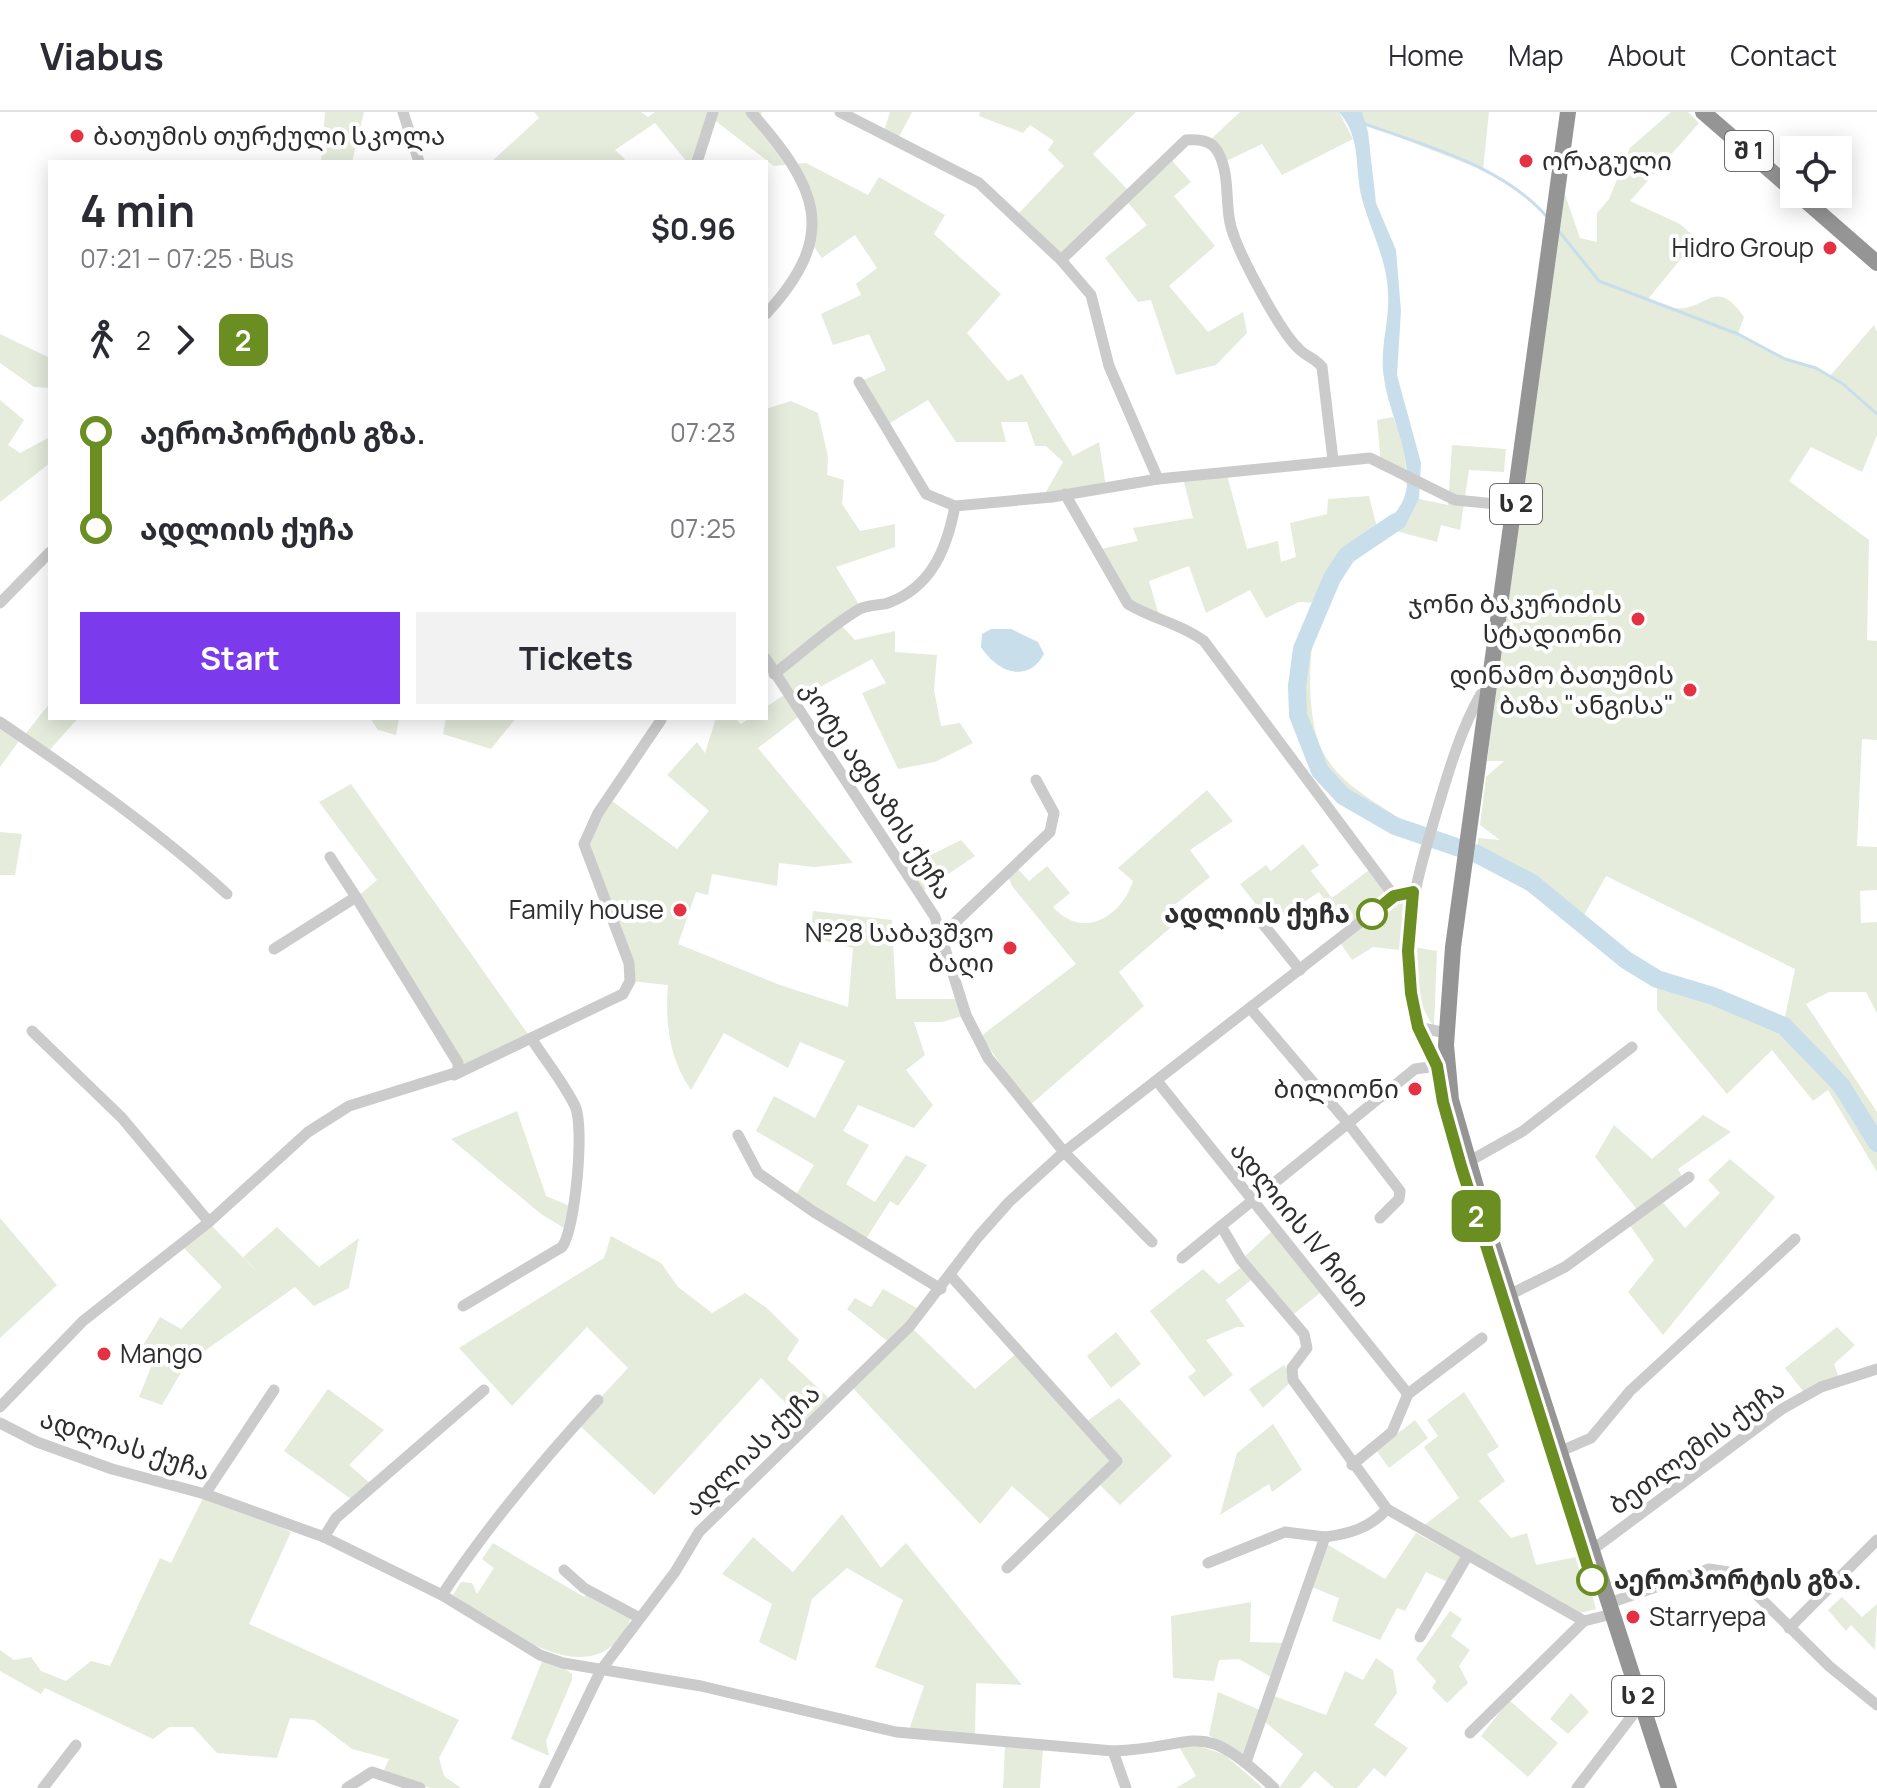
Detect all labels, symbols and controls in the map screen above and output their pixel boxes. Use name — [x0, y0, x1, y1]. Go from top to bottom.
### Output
text: Viabus — [40, 29, 164, 81]
text: Home — [1388, 36, 1464, 74]
text: Map — [1508, 36, 1564, 74]
text: About — [1608, 36, 1686, 74]
text: Contact — [1730, 36, 1837, 74]
place label: ბათუმის თურქული სკოლა — [93, 117, 445, 153]
marker: ბათუმის თურქული სკოლა — [68, 127, 86, 145]
road number: შ 1 — [1725, 131, 1773, 171]
map controls — [1780, 136, 1852, 208]
button: locate — [1780, 136, 1852, 208]
place label: ორაგული — [1542, 142, 1672, 178]
marker: ორაგული — [1517, 152, 1535, 170]
text: 4 min — [80, 180, 195, 240]
text: $0.96 — [651, 208, 736, 249]
place label: Hidro Group — [1671, 229, 1814, 265]
marker: Hidro Group — [1821, 239, 1839, 257]
text: 07:21 – 07:25 · Bus — [80, 240, 294, 276]
icon: walk — [80, 318, 124, 362]
icon: forward — [163, 318, 207, 362]
text: 2 — [235, 321, 252, 359]
text: 2 — [136, 322, 151, 358]
text: აეროპორტის გზა. — [140, 412, 426, 453]
text: 07:23 — [670, 414, 736, 450]
road number: ს 2 — [1490, 484, 1542, 524]
text: ადლიის ქუჩა — [140, 508, 354, 549]
text: 07:25 — [669, 510, 736, 546]
place label: ჯონი ბაკურიძის სტადიონი — [1408, 585, 1622, 651]
marker: ჯონი ბაკურიძის სტადიონი — [1629, 610, 1647, 628]
button: Start — [80, 612, 400, 704]
button: Tickets — [416, 612, 736, 704]
place label: დინამო ბათუმის ბაზა "ანგისა" — [1450, 656, 1674, 722]
street label: კოტე აფხაზის ქუჩა — [793, 673, 962, 906]
marker: დინამო ბათუმის ბაზა "ანგისა" — [1681, 681, 1699, 699]
place label: Family house — [509, 891, 664, 927]
place label: ადლიის ქუჩა — [1164, 895, 1350, 931]
marker: ადლიის ქუჩა — [1357, 899, 1387, 929]
marker: Family house — [671, 901, 689, 919]
place label: №28 საბავშვო ბაღი — [805, 914, 994, 980]
marker: №28 საბავშვო ბაღი — [1001, 939, 1019, 957]
place label: ბილიონი — [1274, 1070, 1399, 1106]
marker: ბილიონი — [1406, 1080, 1424, 1098]
street label: ადლიის IV ჩიხი — [1223, 1133, 1379, 1314]
line badge: 2 — [1450, 1190, 1502, 1242]
text: 2 — [1468, 1197, 1484, 1235]
place label: Mango — [120, 1335, 203, 1371]
marker: Mango — [95, 1345, 113, 1363]
street label: ბეთლემის ქუჩა — [1601, 1370, 1792, 1522]
street label: ადლიას ქუჩა — [675, 1375, 827, 1523]
street label: ადლიას ქუჩა — [36, 1400, 215, 1488]
place label: აეროპორტის გზა. — [1614, 1561, 1862, 1597]
marker: აეროპორტის გზა. — [1577, 1565, 1607, 1595]
place label: Starryepa — [1649, 1598, 1766, 1634]
marker: Starryepa — [1624, 1608, 1642, 1626]
road number: ს 2 — [1612, 1676, 1664, 1716]

